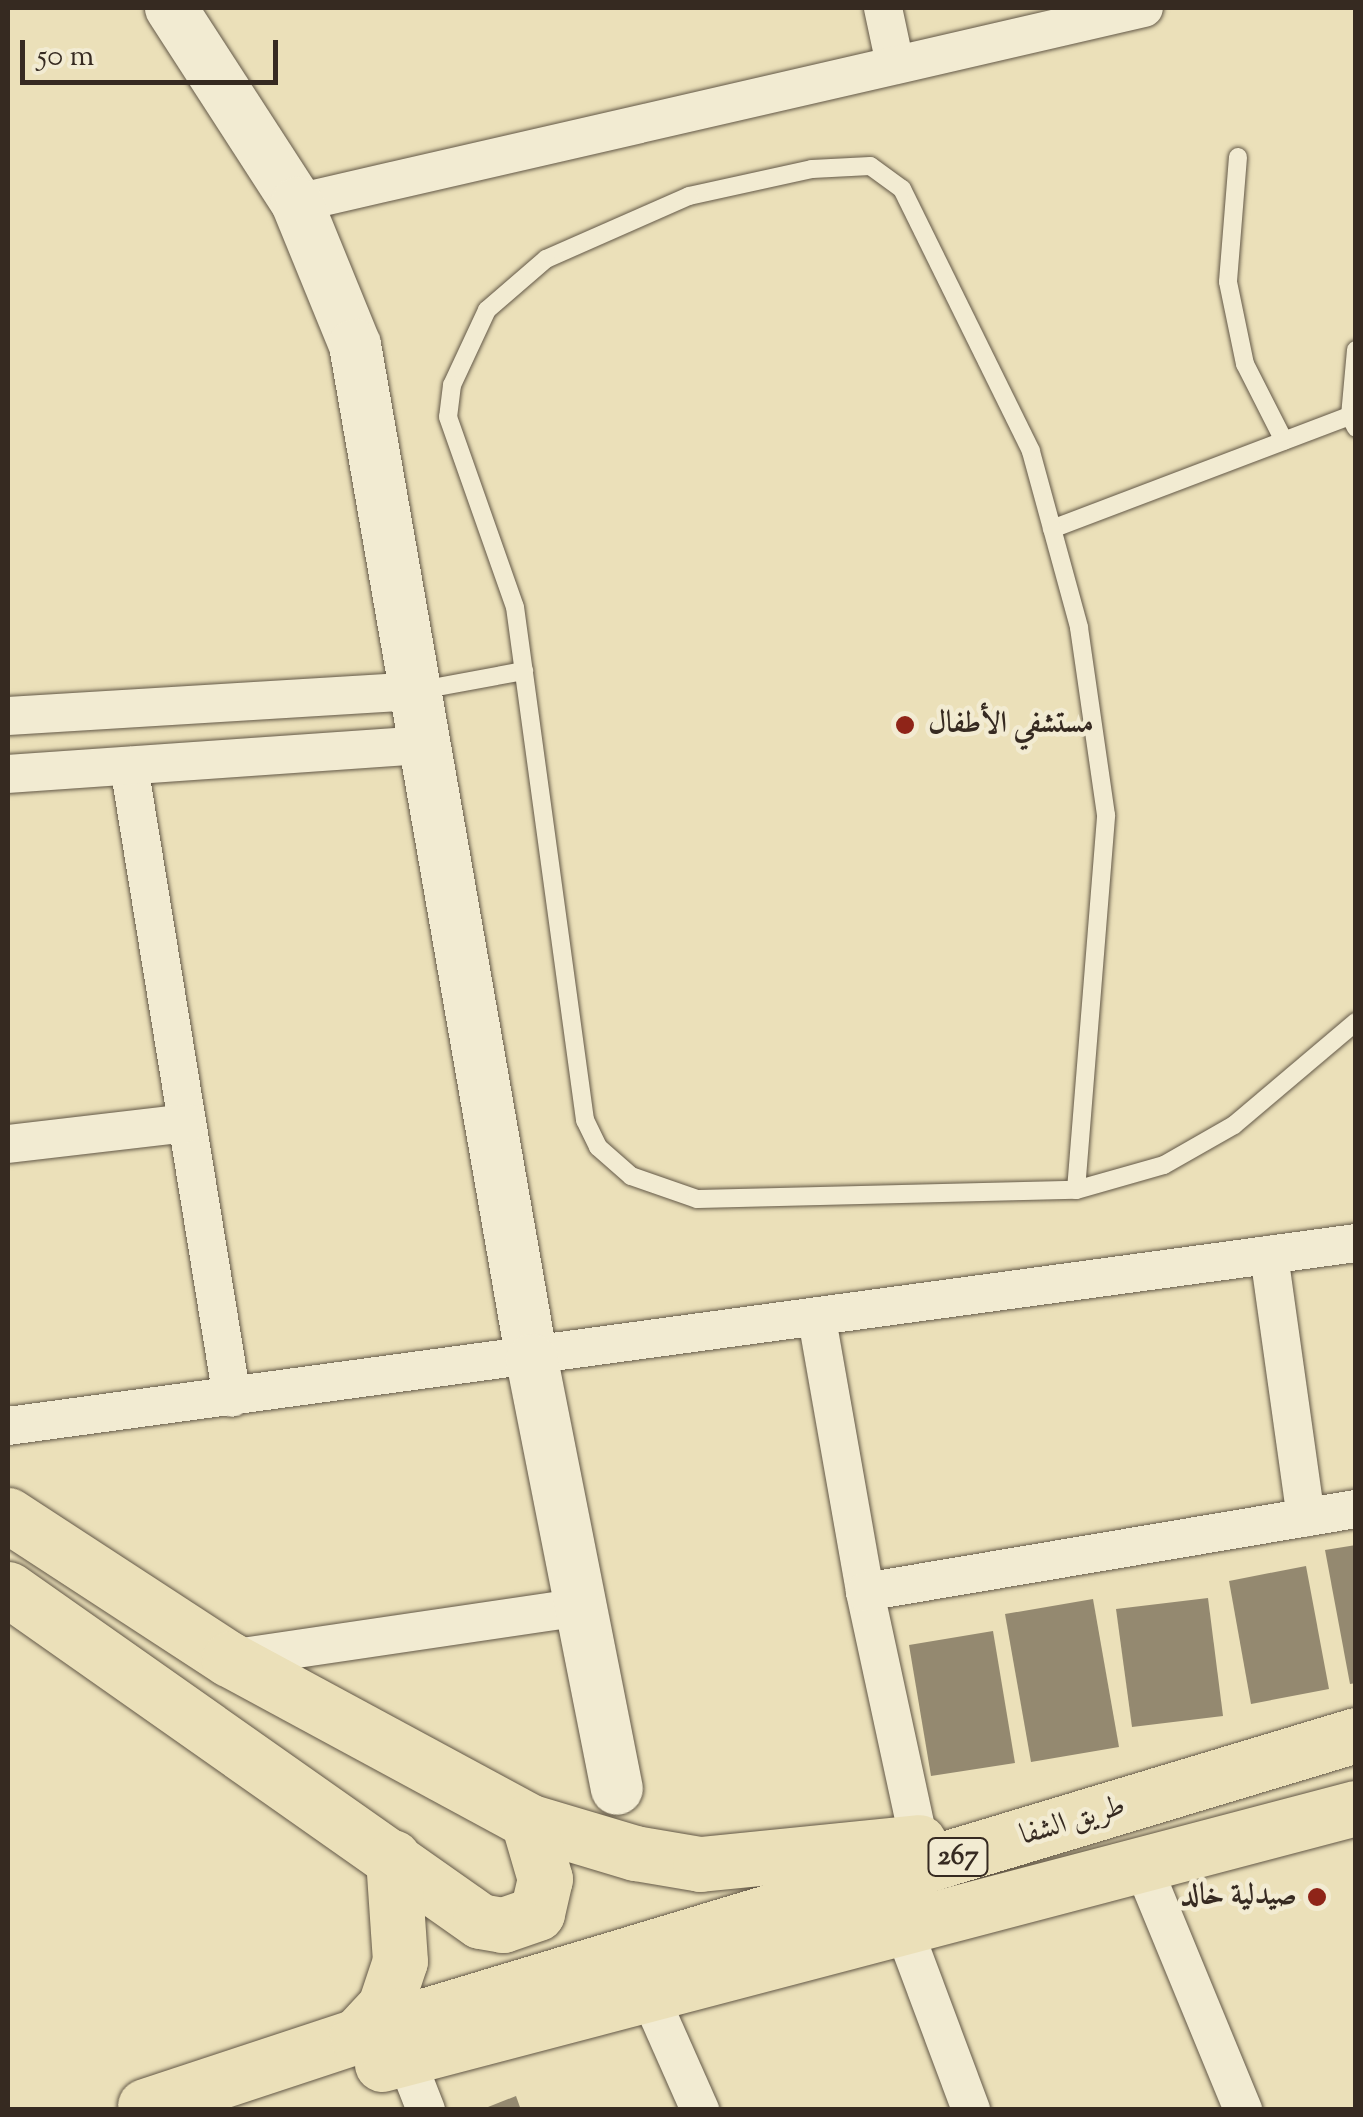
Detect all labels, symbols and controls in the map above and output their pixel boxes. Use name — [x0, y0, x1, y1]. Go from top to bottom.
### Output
scale bar — [25, 20, 282, 82]
text: 50 m — [37, 36, 94, 79]
place label: مستشفي الأطفال — [928, 707, 1094, 743]
marker: مستشفي الأطفال — [892, 712, 918, 738]
street label: طريق الشفا — [1016, 1789, 1130, 1855]
road number: 267 — [926, 1834, 990, 1880]
place label: صيدلية خالد — [1180, 1879, 1297, 1915]
marker: صيدلية خالد — [1306, 1886, 1328, 1908]

